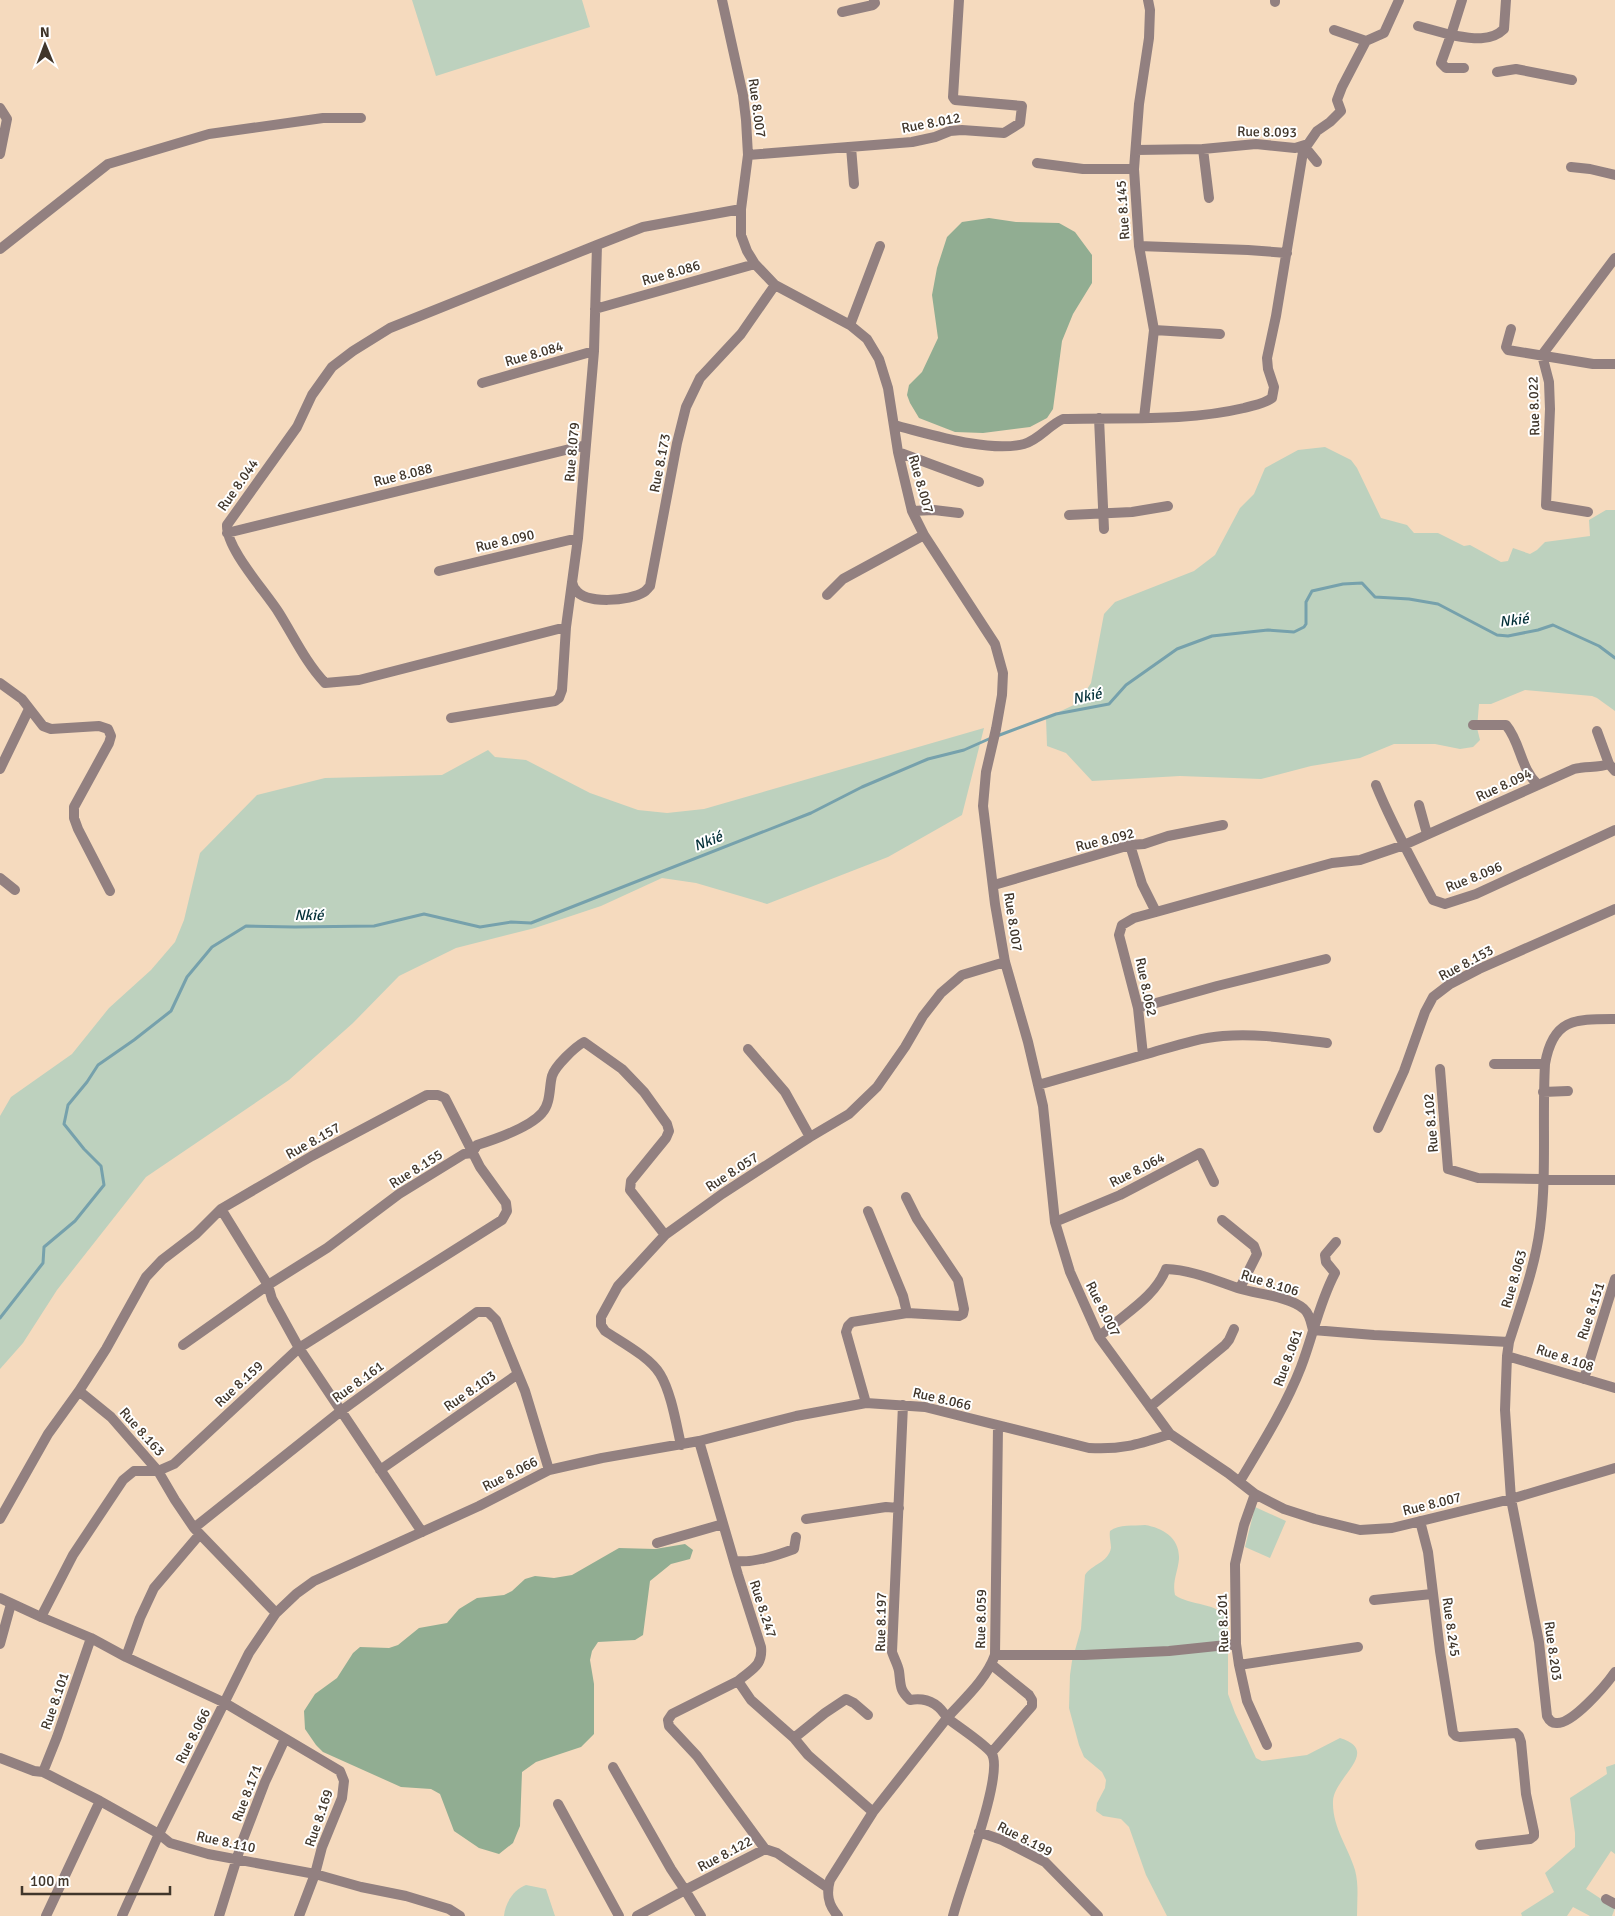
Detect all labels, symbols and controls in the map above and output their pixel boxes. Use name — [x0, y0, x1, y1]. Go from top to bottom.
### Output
north arrow — [20, 20, 70, 70]
text: N — [40, 24, 50, 41]
street label: Rue 8.007 — [744, 77, 770, 139]
street label: Rue 8.012 — [900, 109, 962, 137]
street label: Rue 8.093 — [1237, 123, 1297, 141]
street label: Rue 8.145 — [1112, 180, 1134, 240]
street label: Rue 8.086 — [640, 257, 702, 289]
street label: Rue 8.084 — [503, 337, 565, 370]
street label: Rue 8.022 — [1524, 376, 1544, 436]
street label: Rue 8.079 — [561, 421, 583, 483]
street label: Rue 8.173 — [646, 432, 674, 494]
street label: Rue 8.007 — [905, 453, 937, 515]
street label: Rue 8.044 — [214, 455, 262, 514]
street label: Rue 8.088 — [372, 460, 434, 490]
street label: Rue 8.090 — [474, 526, 536, 556]
water label: Nkié — [1498, 609, 1531, 631]
water label: Nkié — [1071, 684, 1105, 708]
street label: Rue 8.094 — [1473, 764, 1535, 805]
street label: Rue 8.092 — [1074, 825, 1136, 855]
water label: Nkié — [691, 827, 726, 855]
street label: Rue 8.096 — [1443, 858, 1505, 896]
street label: Rue 8.007 — [1000, 891, 1026, 953]
water label: Nkié — [294, 906, 325, 924]
street label: Rue 8.153 — [1436, 941, 1496, 985]
street label: Rue 8.062 — [1131, 956, 1161, 1018]
street label: Rue 8.102 — [1420, 1092, 1442, 1154]
street label: Rue 8.157 — [283, 1119, 343, 1163]
street label: Rue 8.155 — [386, 1146, 446, 1192]
street label: Rue 8.057 — [702, 1149, 762, 1195]
street label: Rue 8.064 — [1107, 1149, 1168, 1191]
street label: Rue 8.063 — [1498, 1248, 1530, 1310]
street label: Rue 8.106 — [1239, 1266, 1301, 1300]
street label: Rue 8.007 — [1082, 1279, 1124, 1339]
street label: Rue 8.151 — [1574, 1280, 1608, 1342]
street label: Rue 8.061 — [1270, 1327, 1306, 1389]
street label: Rue 8.108 — [1534, 1341, 1596, 1375]
street label: Rue 8.159 — [211, 1357, 267, 1411]
street label: Rue 8.161 — [329, 1358, 387, 1406]
street label: Rue 8.103 — [441, 1367, 499, 1415]
street label: Rue 8.066 — [911, 1384, 973, 1414]
street label: Rue 8.163 — [116, 1404, 168, 1460]
street label: Rue 8.066 — [480, 1453, 540, 1495]
street label: Rue 8.007 — [1401, 1489, 1463, 1519]
street label: Rue 8.247 — [746, 1578, 780, 1640]
street label: Rue 8.059 — [972, 1589, 990, 1649]
street label: Rue 8.197 — [872, 1592, 890, 1652]
street label: Rue 8.201 — [1213, 1593, 1233, 1653]
street label: Rue 8.245 — [1438, 1596, 1464, 1658]
street label: Rue 8.203 — [1540, 1620, 1566, 1682]
street label: Rue 8.101 — [37, 1670, 73, 1732]
street label: Rue 8.066 — [172, 1706, 214, 1766]
street label: Rue 8.171 — [228, 1762, 266, 1824]
street label: Rue 8.169 — [301, 1787, 337, 1849]
street label: Rue 8.199 — [995, 1818, 1055, 1860]
street label: Rue 8.110 — [195, 1827, 257, 1857]
street label: Rue 8.122 — [695, 1832, 755, 1876]
scale bar — [22, 1864, 170, 1896]
text: 100 m — [30, 1872, 70, 1890]

